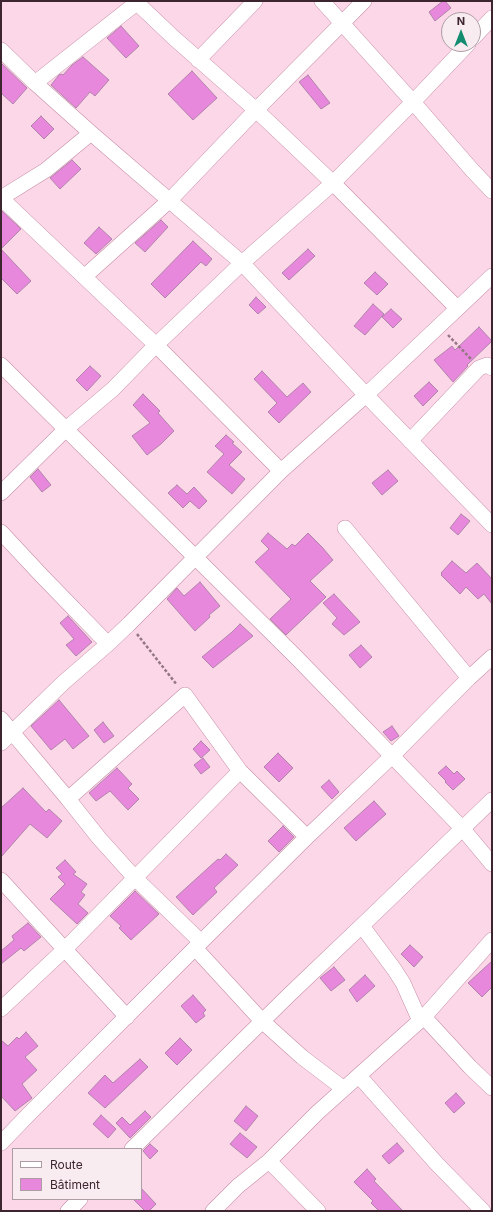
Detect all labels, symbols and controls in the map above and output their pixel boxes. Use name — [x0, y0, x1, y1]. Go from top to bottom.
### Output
north arrow — [441, 12, 481, 52]
text: N — [457, 14, 465, 28]
legend — [12, 1148, 142, 1200]
text: Route — [50, 1157, 83, 1172]
text: Bâtiment — [50, 1177, 100, 1192]

